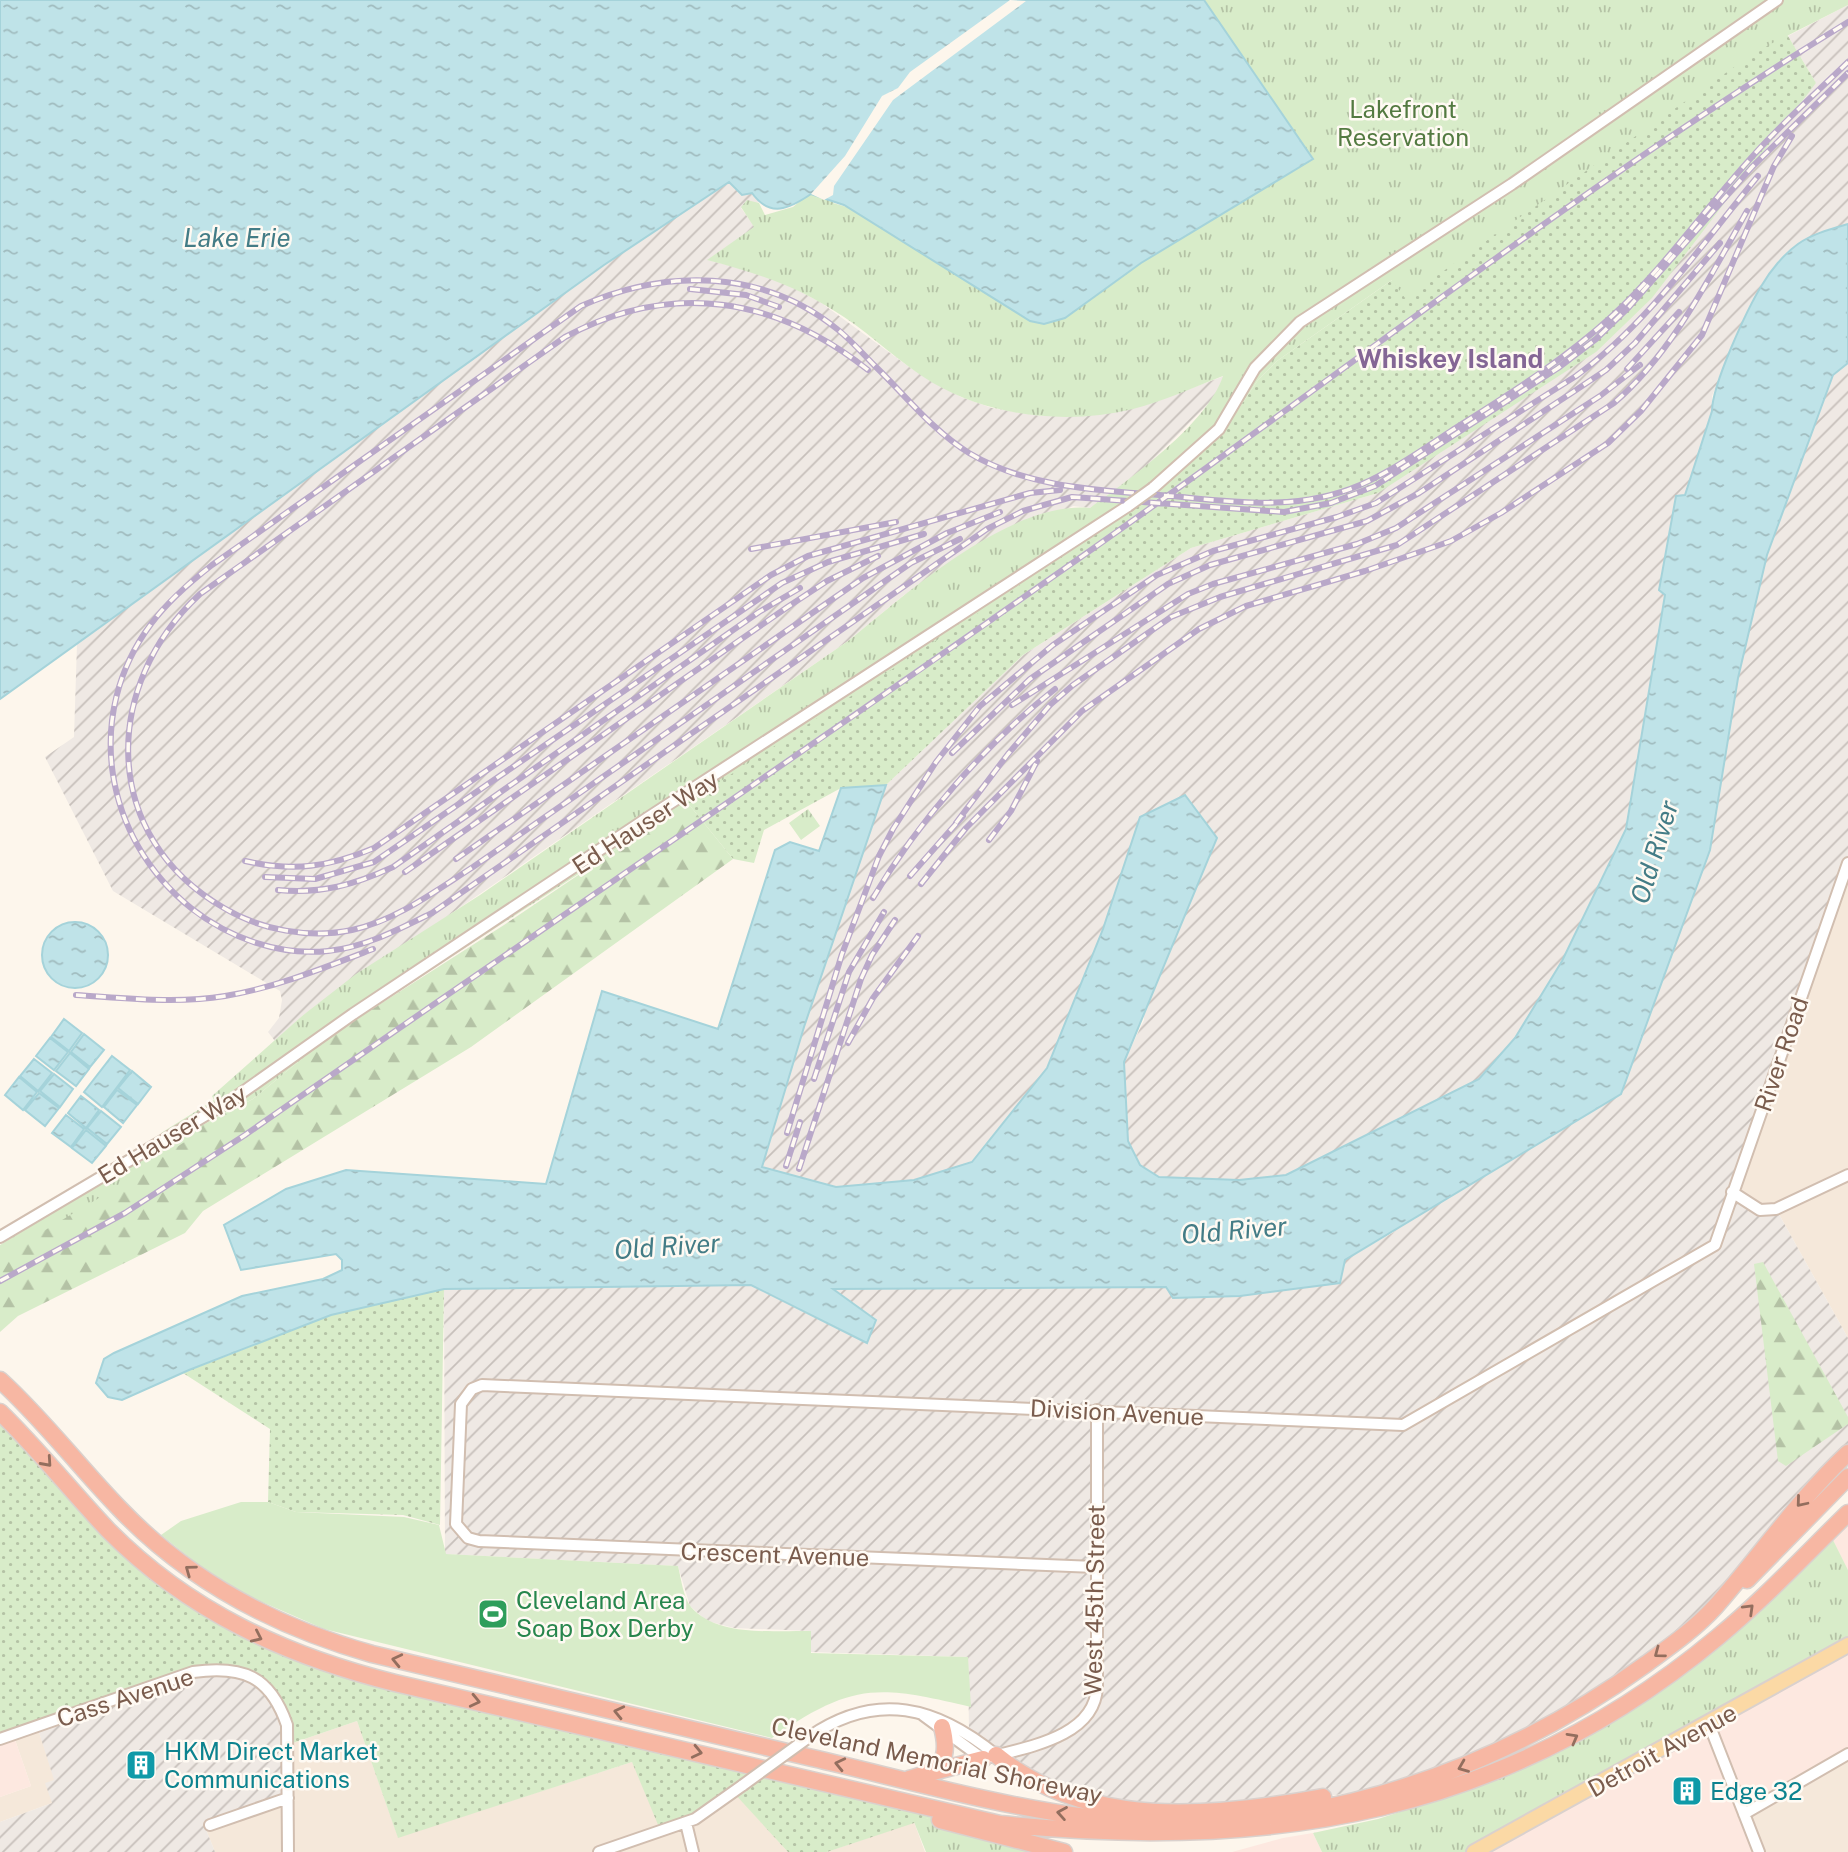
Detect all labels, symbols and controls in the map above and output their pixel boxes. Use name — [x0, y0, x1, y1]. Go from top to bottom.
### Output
park label: Lakefront Reservation — [1337, 95, 1469, 151]
water label: Lake Erie — [183, 222, 291, 253]
district label: Whiskey Island — [1357, 343, 1543, 374]
street label: Ed Hauser Way — [567, 764, 723, 880]
water label: Old River — [1624, 797, 1684, 907]
street label: River Road — [1748, 993, 1814, 1115]
street label: Ed Hauser Way — [93, 1079, 251, 1189]
water label: Old River — [1180, 1210, 1288, 1250]
water label: Old River — [613, 1227, 721, 1265]
street label: Division Avenue — [1029, 1393, 1205, 1431]
one-way arrow — [38, 1453, 51, 1466]
one-way arrow — [1797, 1494, 1809, 1507]
street label: West 45th Street — [1078, 1504, 1110, 1696]
street label: Crescent Avenue — [680, 1537, 870, 1571]
one-way arrow — [185, 1566, 198, 1578]
place label: Cleveland Area Soap Box Derby — [516, 1586, 694, 1642]
sports icon: Cleveland Area Soap Box Derby — [476, 1597, 510, 1631]
one-way arrow — [1741, 1605, 1754, 1618]
one-way arrow — [250, 1629, 262, 1643]
one-way arrow — [1655, 1645, 1667, 1658]
one-way arrow — [391, 1654, 403, 1668]
street label: Cass Avenue — [53, 1662, 197, 1732]
one-way arrow — [469, 1693, 481, 1708]
street label: Detroit Avenue — [1583, 1698, 1741, 1802]
one-way arrow — [613, 1706, 625, 1720]
street label: Cleveland Memorial Shoreway — [769, 1711, 1105, 1809]
one-way arrow — [1565, 1733, 1578, 1746]
place label: HKM Direct Market Communications — [164, 1737, 378, 1793]
one-way arrow — [690, 1744, 702, 1759]
building icon: HKM Direct Market Communications — [124, 1748, 158, 1782]
one-way arrow — [834, 1758, 846, 1772]
one-way arrow — [1458, 1758, 1470, 1772]
building icon: Edge 32 — [1670, 1774, 1704, 1808]
place label: Edge 32 — [1710, 1777, 1802, 1805]
one-way arrow — [1056, 1806, 1067, 1821]

